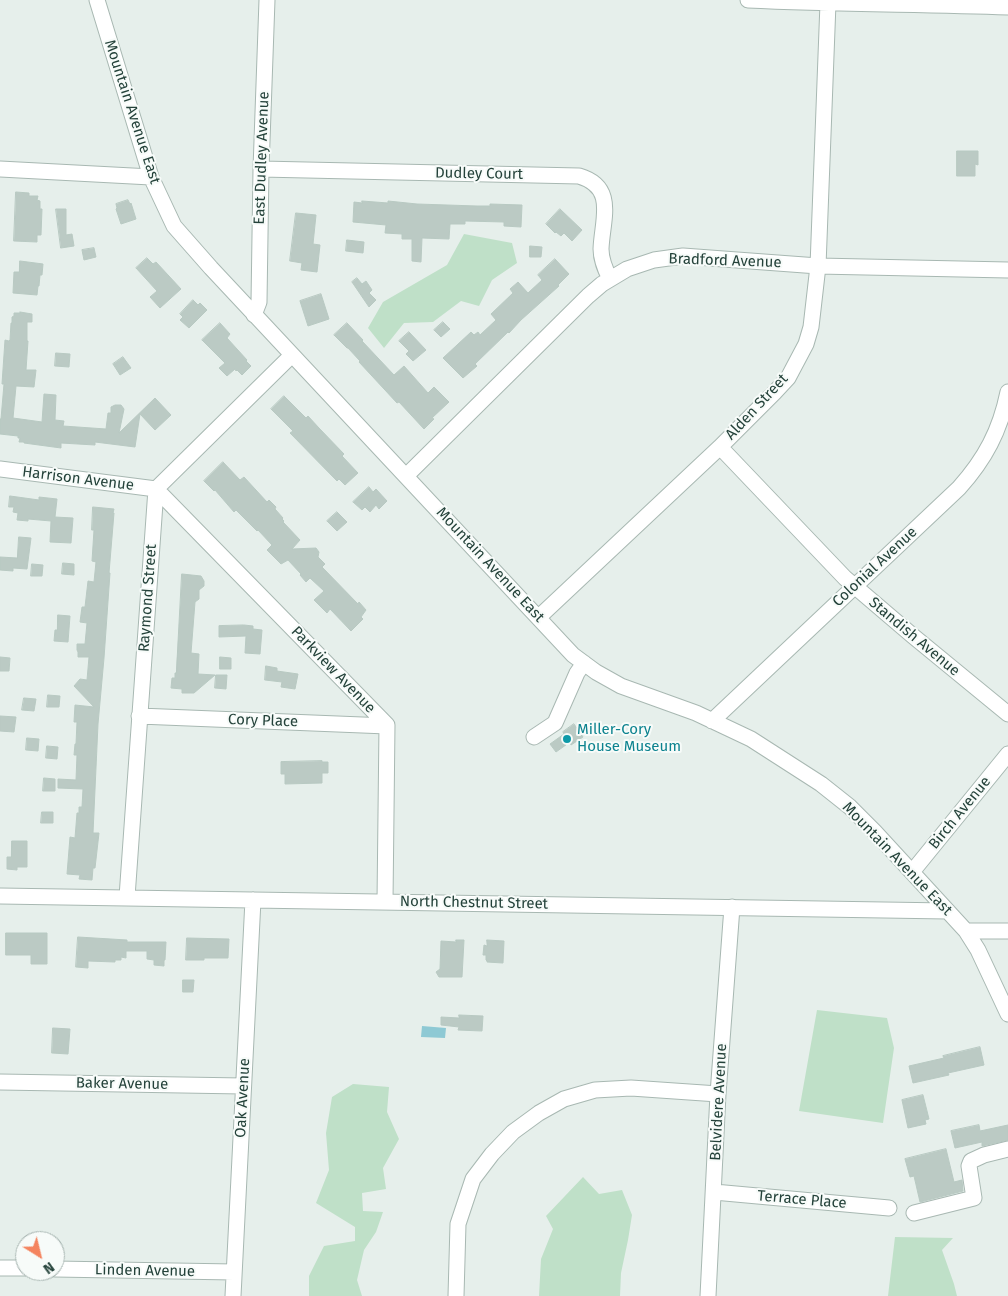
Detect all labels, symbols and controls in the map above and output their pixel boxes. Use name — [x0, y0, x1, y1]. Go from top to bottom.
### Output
street label: Mountain Avenue East — [100, 38, 164, 186]
street label: East Dudley Avenue — [251, 91, 273, 225]
street label: Dudley Court — [435, 164, 523, 184]
street label: Bradford Avenue — [668, 250, 782, 272]
street label: Alden Street — [722, 370, 792, 444]
street label: Harrison Avenue — [21, 463, 135, 495]
street label: Mountain Avenue East — [432, 504, 548, 626]
street label: Colonial Avenue — [829, 523, 921, 611]
street label: Raymond Street — [135, 543, 161, 653]
street label: Standish Avenue — [865, 594, 963, 680]
street label: Parkview Avenue — [287, 623, 379, 717]
street label: Cory Place — [228, 711, 298, 731]
place label: Miller-Cory House Museum — [577, 721, 681, 756]
marker: Miller-Cory House Museum — [561, 733, 573, 745]
street label: Birch Avenue — [925, 773, 995, 853]
street label: Mountain Avenue East — [838, 799, 956, 919]
street label: North Chestnut Street — [400, 893, 548, 913]
street label: Belvidere Avenue — [707, 1043, 731, 1161]
street label: Oak Avenue — [232, 1058, 254, 1138]
street label: Baker Avenue — [76, 1074, 168, 1094]
street label: Terrace Place — [757, 1187, 847, 1213]
north arrow — [15, 1231, 65, 1281]
text: N — [40, 1258, 57, 1277]
street label: Linden Avenue — [95, 1261, 195, 1281]

